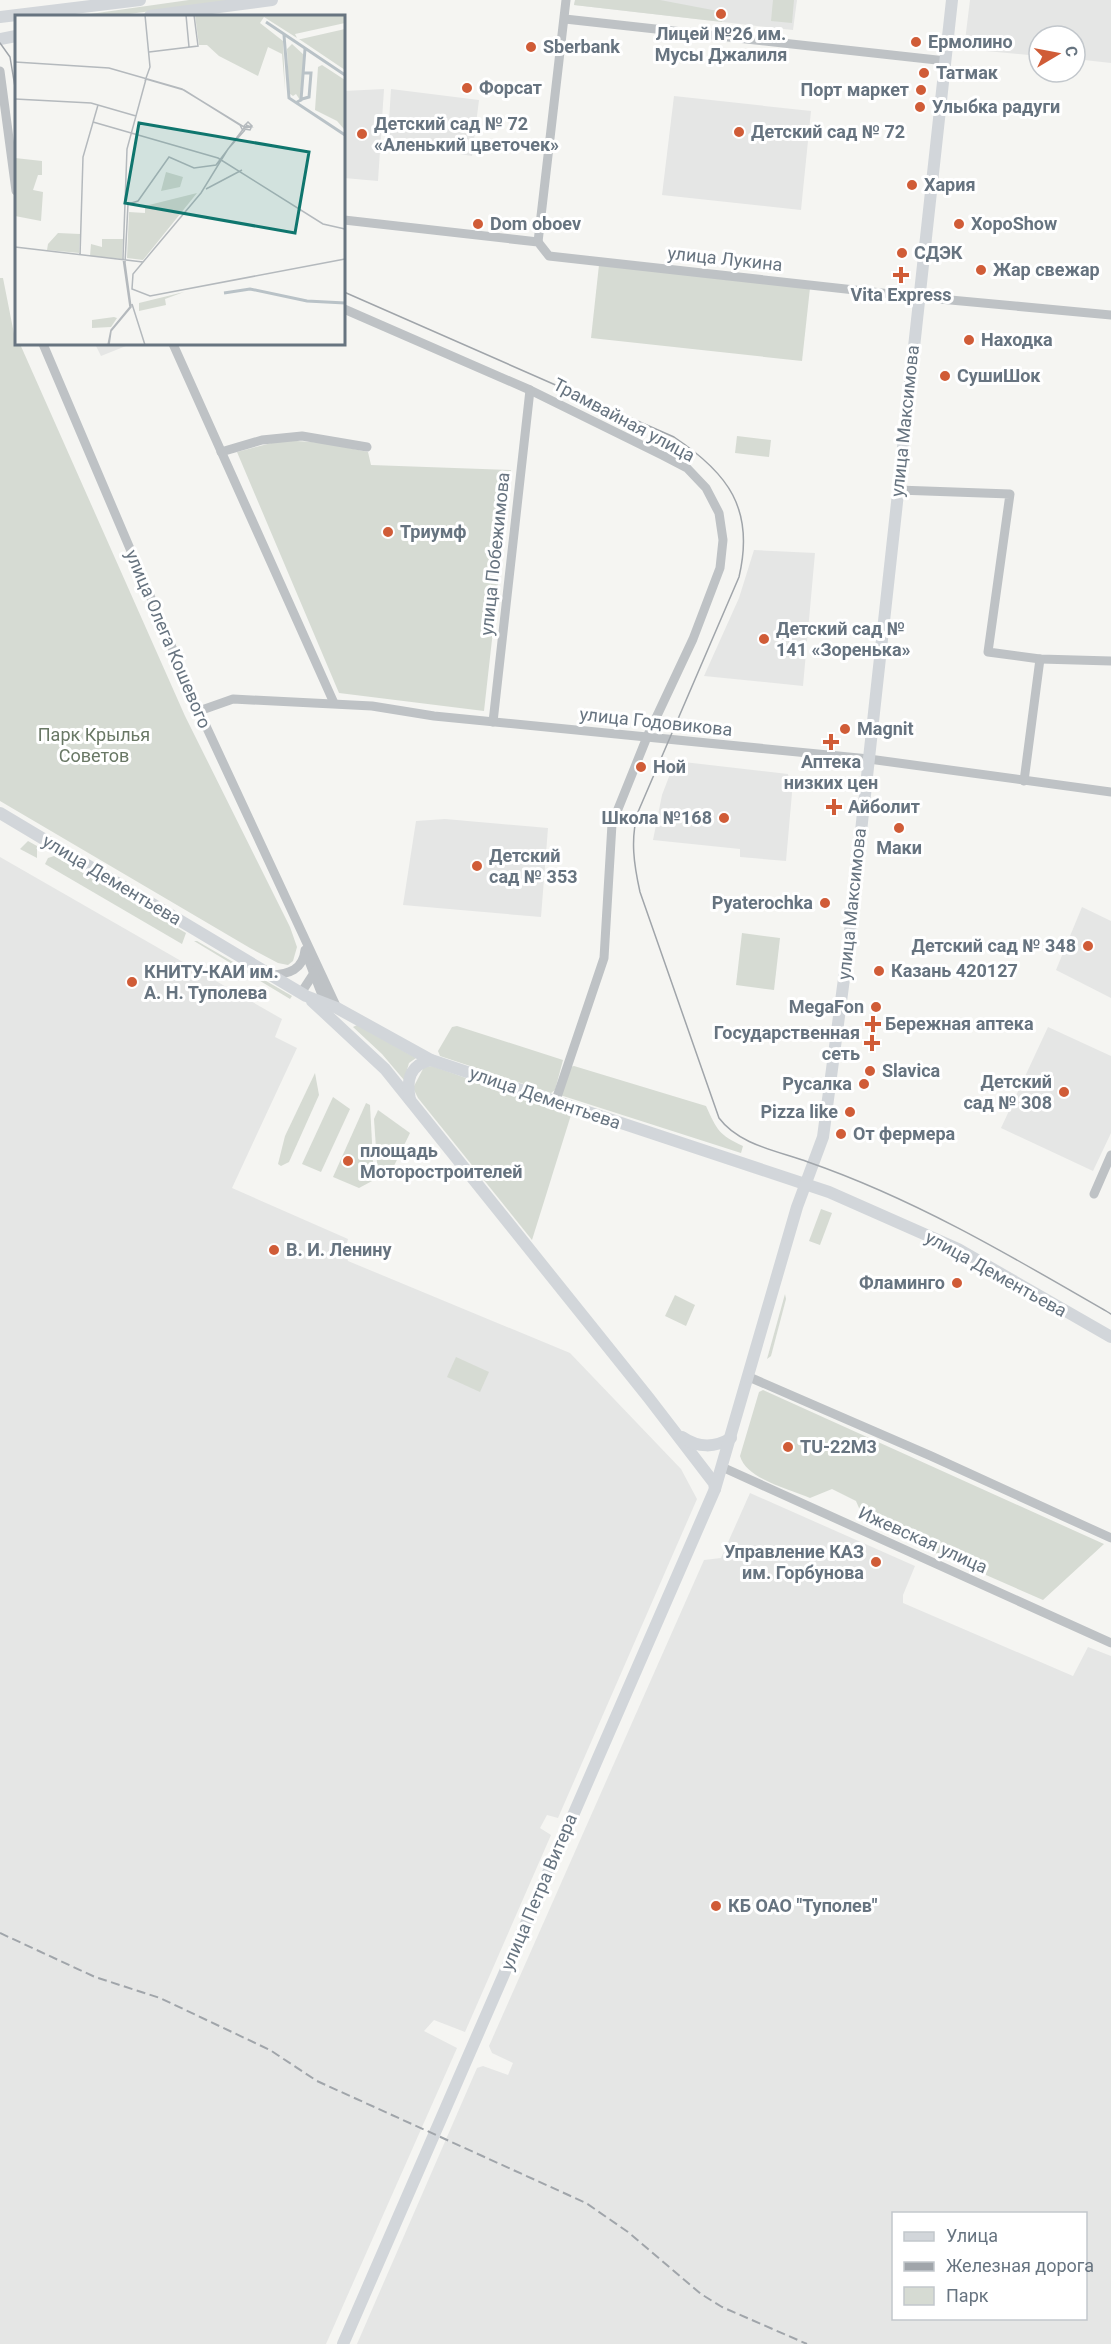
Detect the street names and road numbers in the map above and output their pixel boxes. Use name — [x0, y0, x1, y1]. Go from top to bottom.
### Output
street label: улица Лукина — [667, 242, 784, 275]
street label: улица Максимова — [886, 344, 923, 498]
street label: Трамвайная улица — [550, 373, 699, 466]
street label: улица Побежимова — [475, 471, 514, 637]
street label: улица Олега Кошевого — [121, 546, 216, 731]
street label: улица Годовикова — [579, 703, 734, 740]
street label: улица Максимова — [833, 827, 870, 981]
street label: улица Дементьева — [39, 830, 186, 929]
street label: улица Дементьева — [467, 1062, 623, 1133]
street label: улица Дементьева — [922, 1226, 1071, 1321]
street label: Ижевская улица — [855, 1502, 991, 1577]
street label: улица Петра Витера — [496, 1810, 581, 1973]

